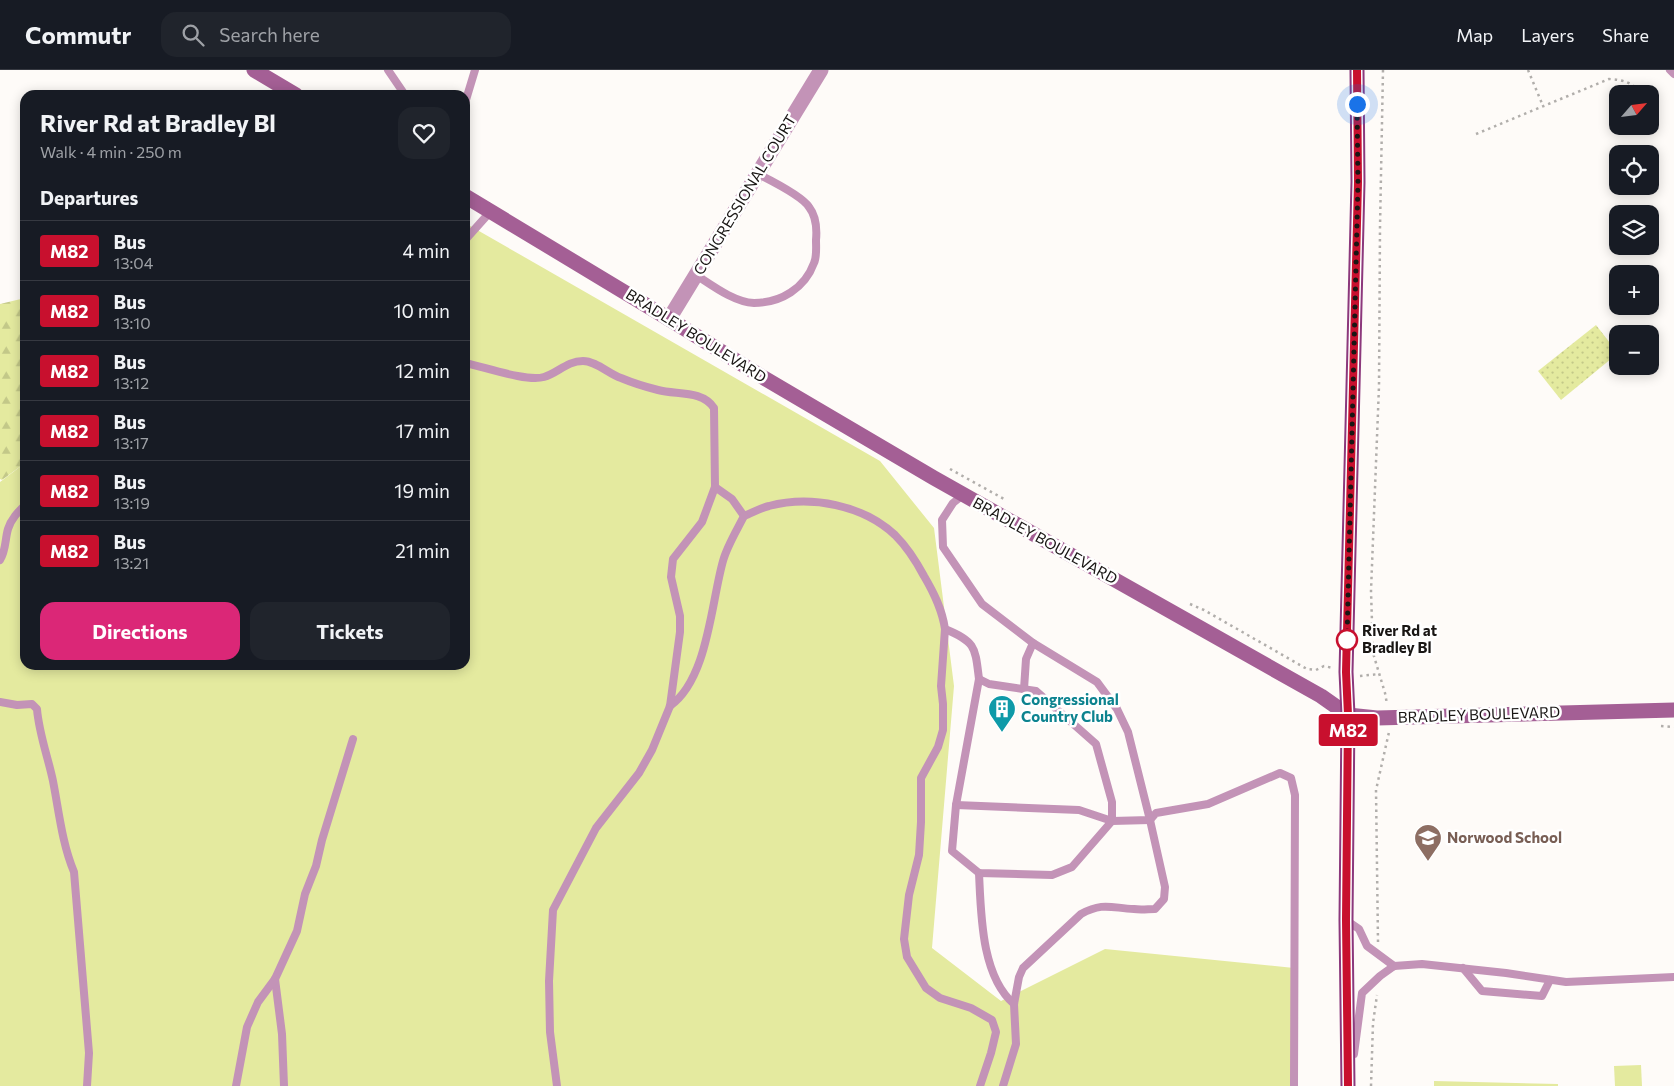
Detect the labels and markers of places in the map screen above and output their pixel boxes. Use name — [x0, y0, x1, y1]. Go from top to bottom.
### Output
place label: River Rd at Bradley Bl — [1362, 621, 1437, 656]
marker: River Rd at Bradley Bl — [1336, 629, 1358, 651]
place label: Congressional Country Club — [1021, 690, 1119, 725]
building icon: Congressional Country Club — [987, 694, 1017, 733]
school or university icon: Norwood School — [1413, 823, 1443, 862]
place label: Norwood School — [1447, 828, 1562, 846]

